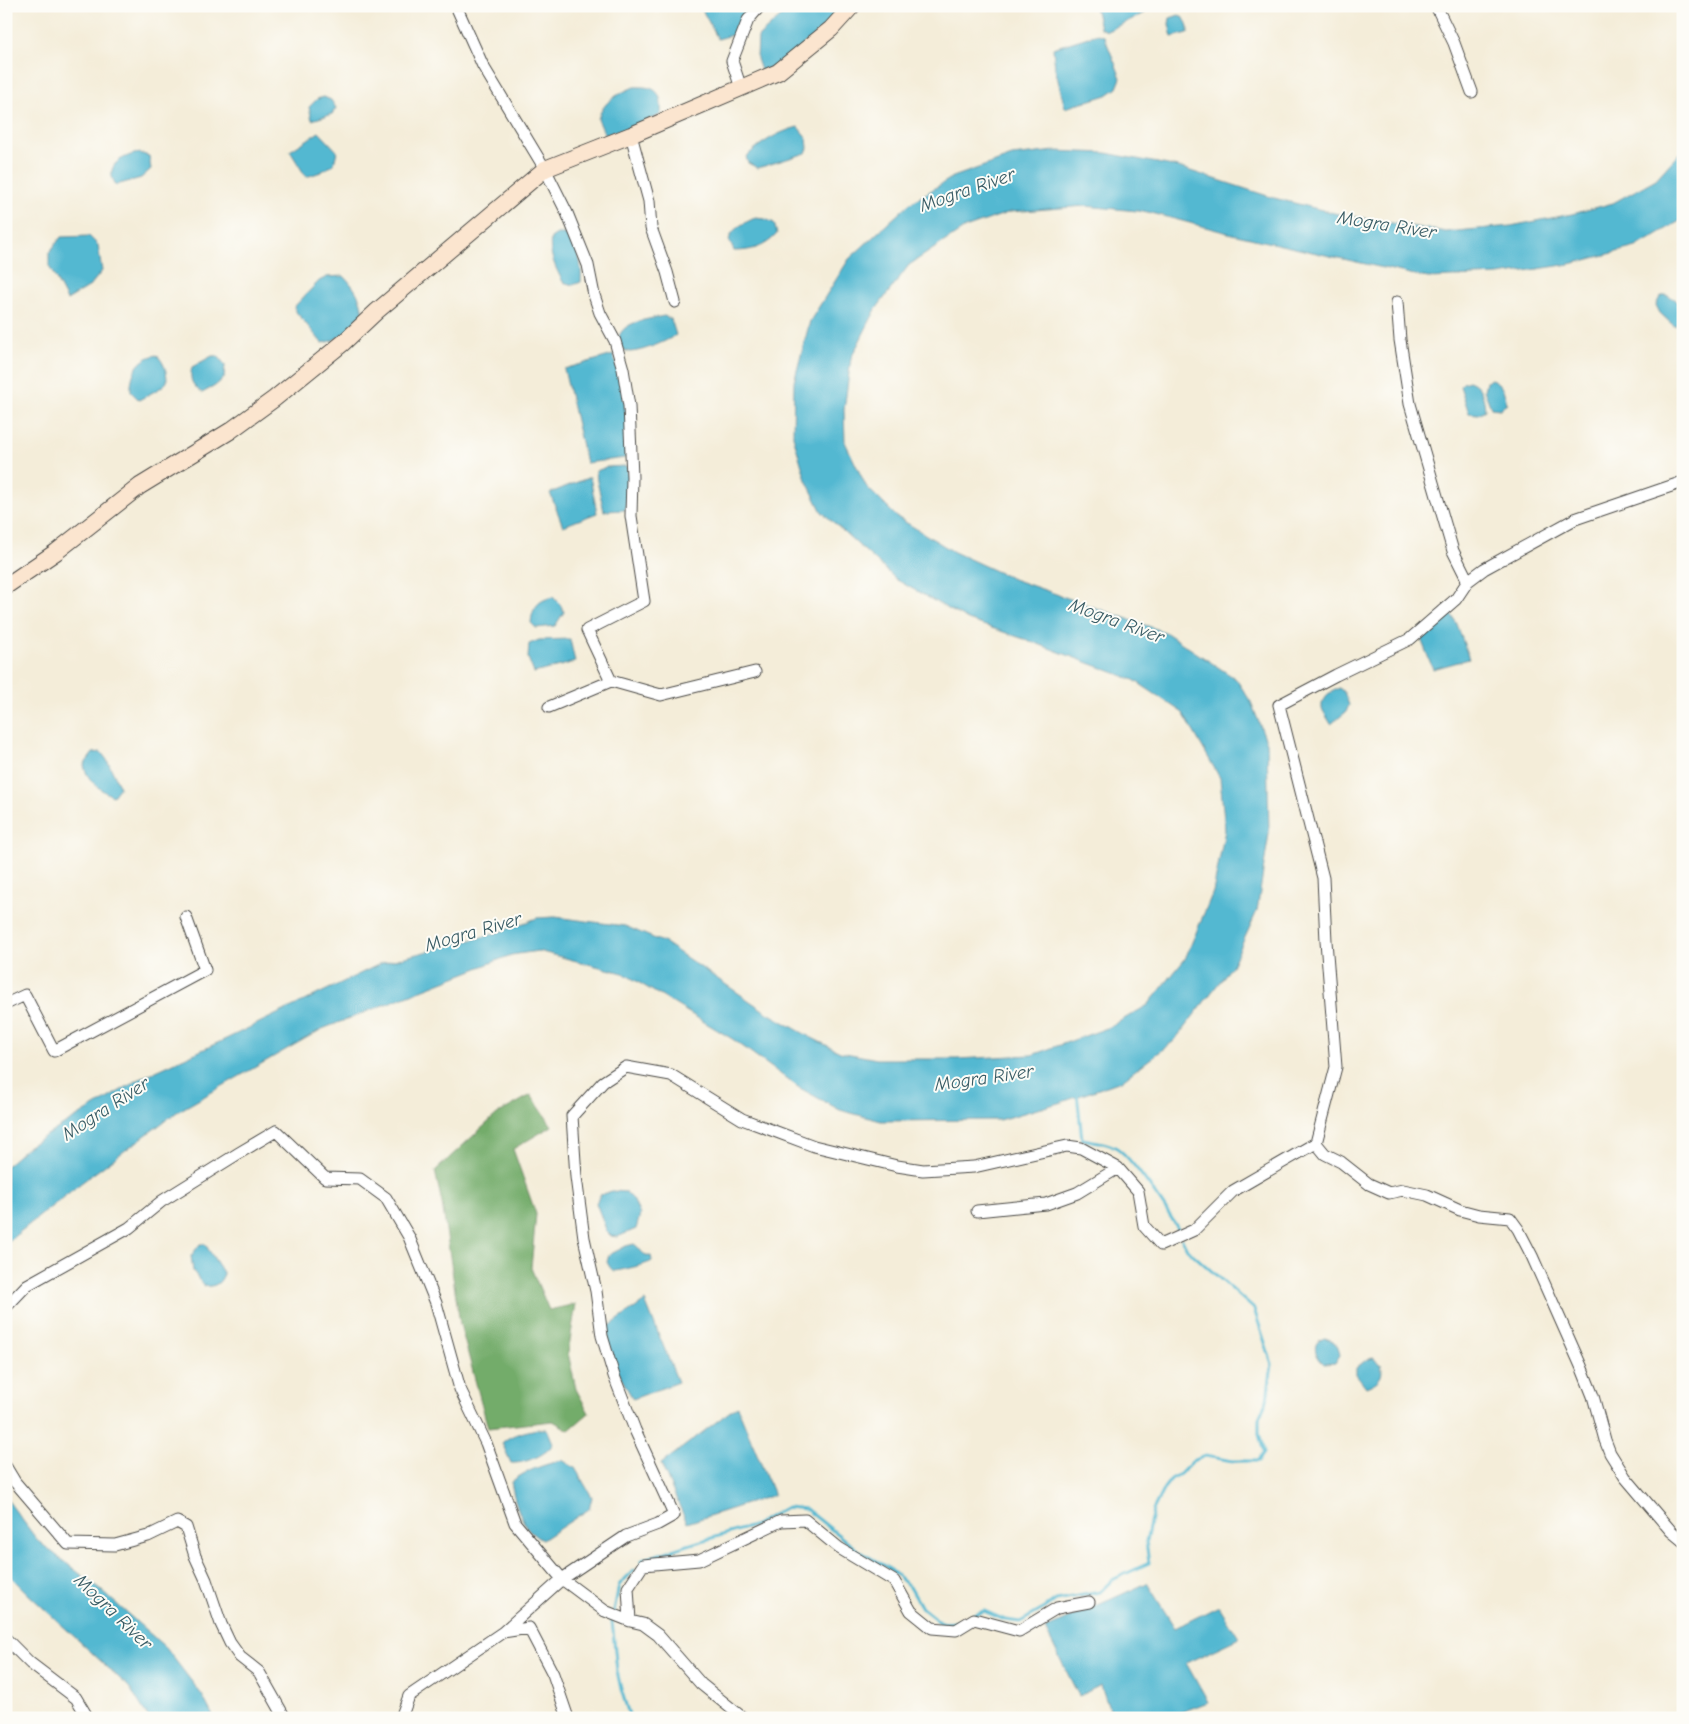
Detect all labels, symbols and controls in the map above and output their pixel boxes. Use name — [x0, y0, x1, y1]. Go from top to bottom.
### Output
water label: Mogra River — [916, 163, 1019, 217]
water label: Mogra River — [1335, 206, 1439, 244]
water label: Mogra River — [1065, 593, 1169, 649]
water label: Mogra River — [421, 907, 526, 957]
water label: Mogra River — [932, 1060, 1036, 1096]
water label: Mogra River — [57, 1072, 155, 1146]
water label: Mogra River — [69, 1568, 158, 1655]

